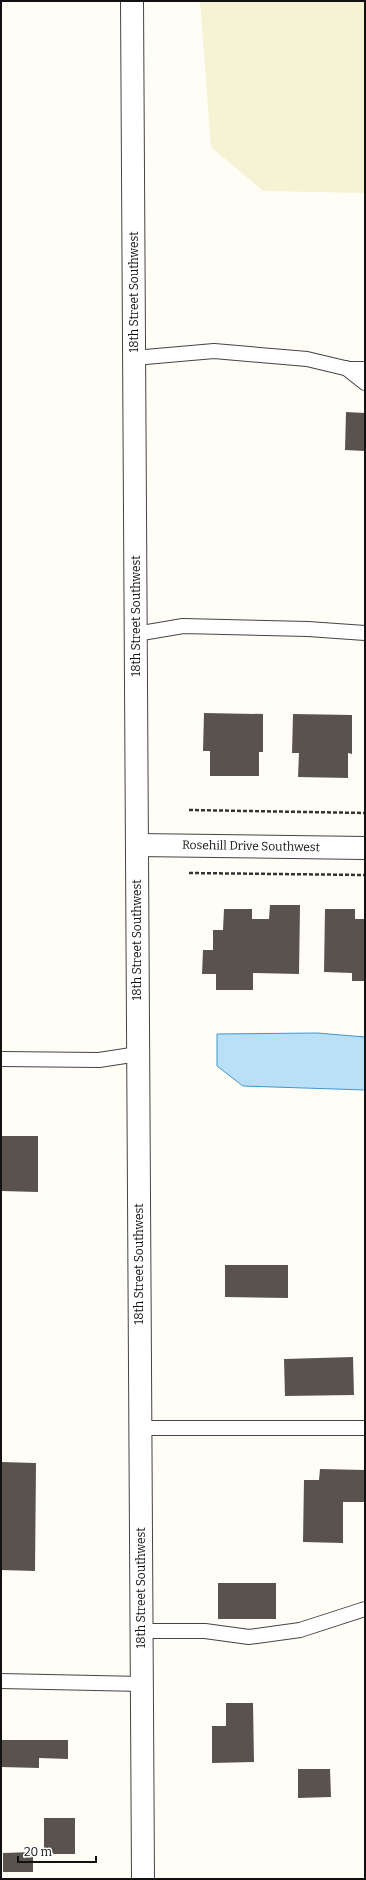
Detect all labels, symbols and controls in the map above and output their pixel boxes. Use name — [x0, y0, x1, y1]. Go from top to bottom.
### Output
street label: 18th Street Southwest — [127, 231, 141, 353]
street label: 18th Street Southwest — [129, 555, 143, 677]
street label: Rosehill Drive Southwest — [182, 838, 321, 854]
street label: 18th Street Southwest — [130, 879, 144, 1001]
street label: 18th Street Southwest — [132, 1203, 146, 1325]
street label: 18th Street Southwest — [134, 1527, 148, 1649]
scale bar — [18, 1838, 96, 1864]
text: 20 m — [24, 1845, 53, 1859]

